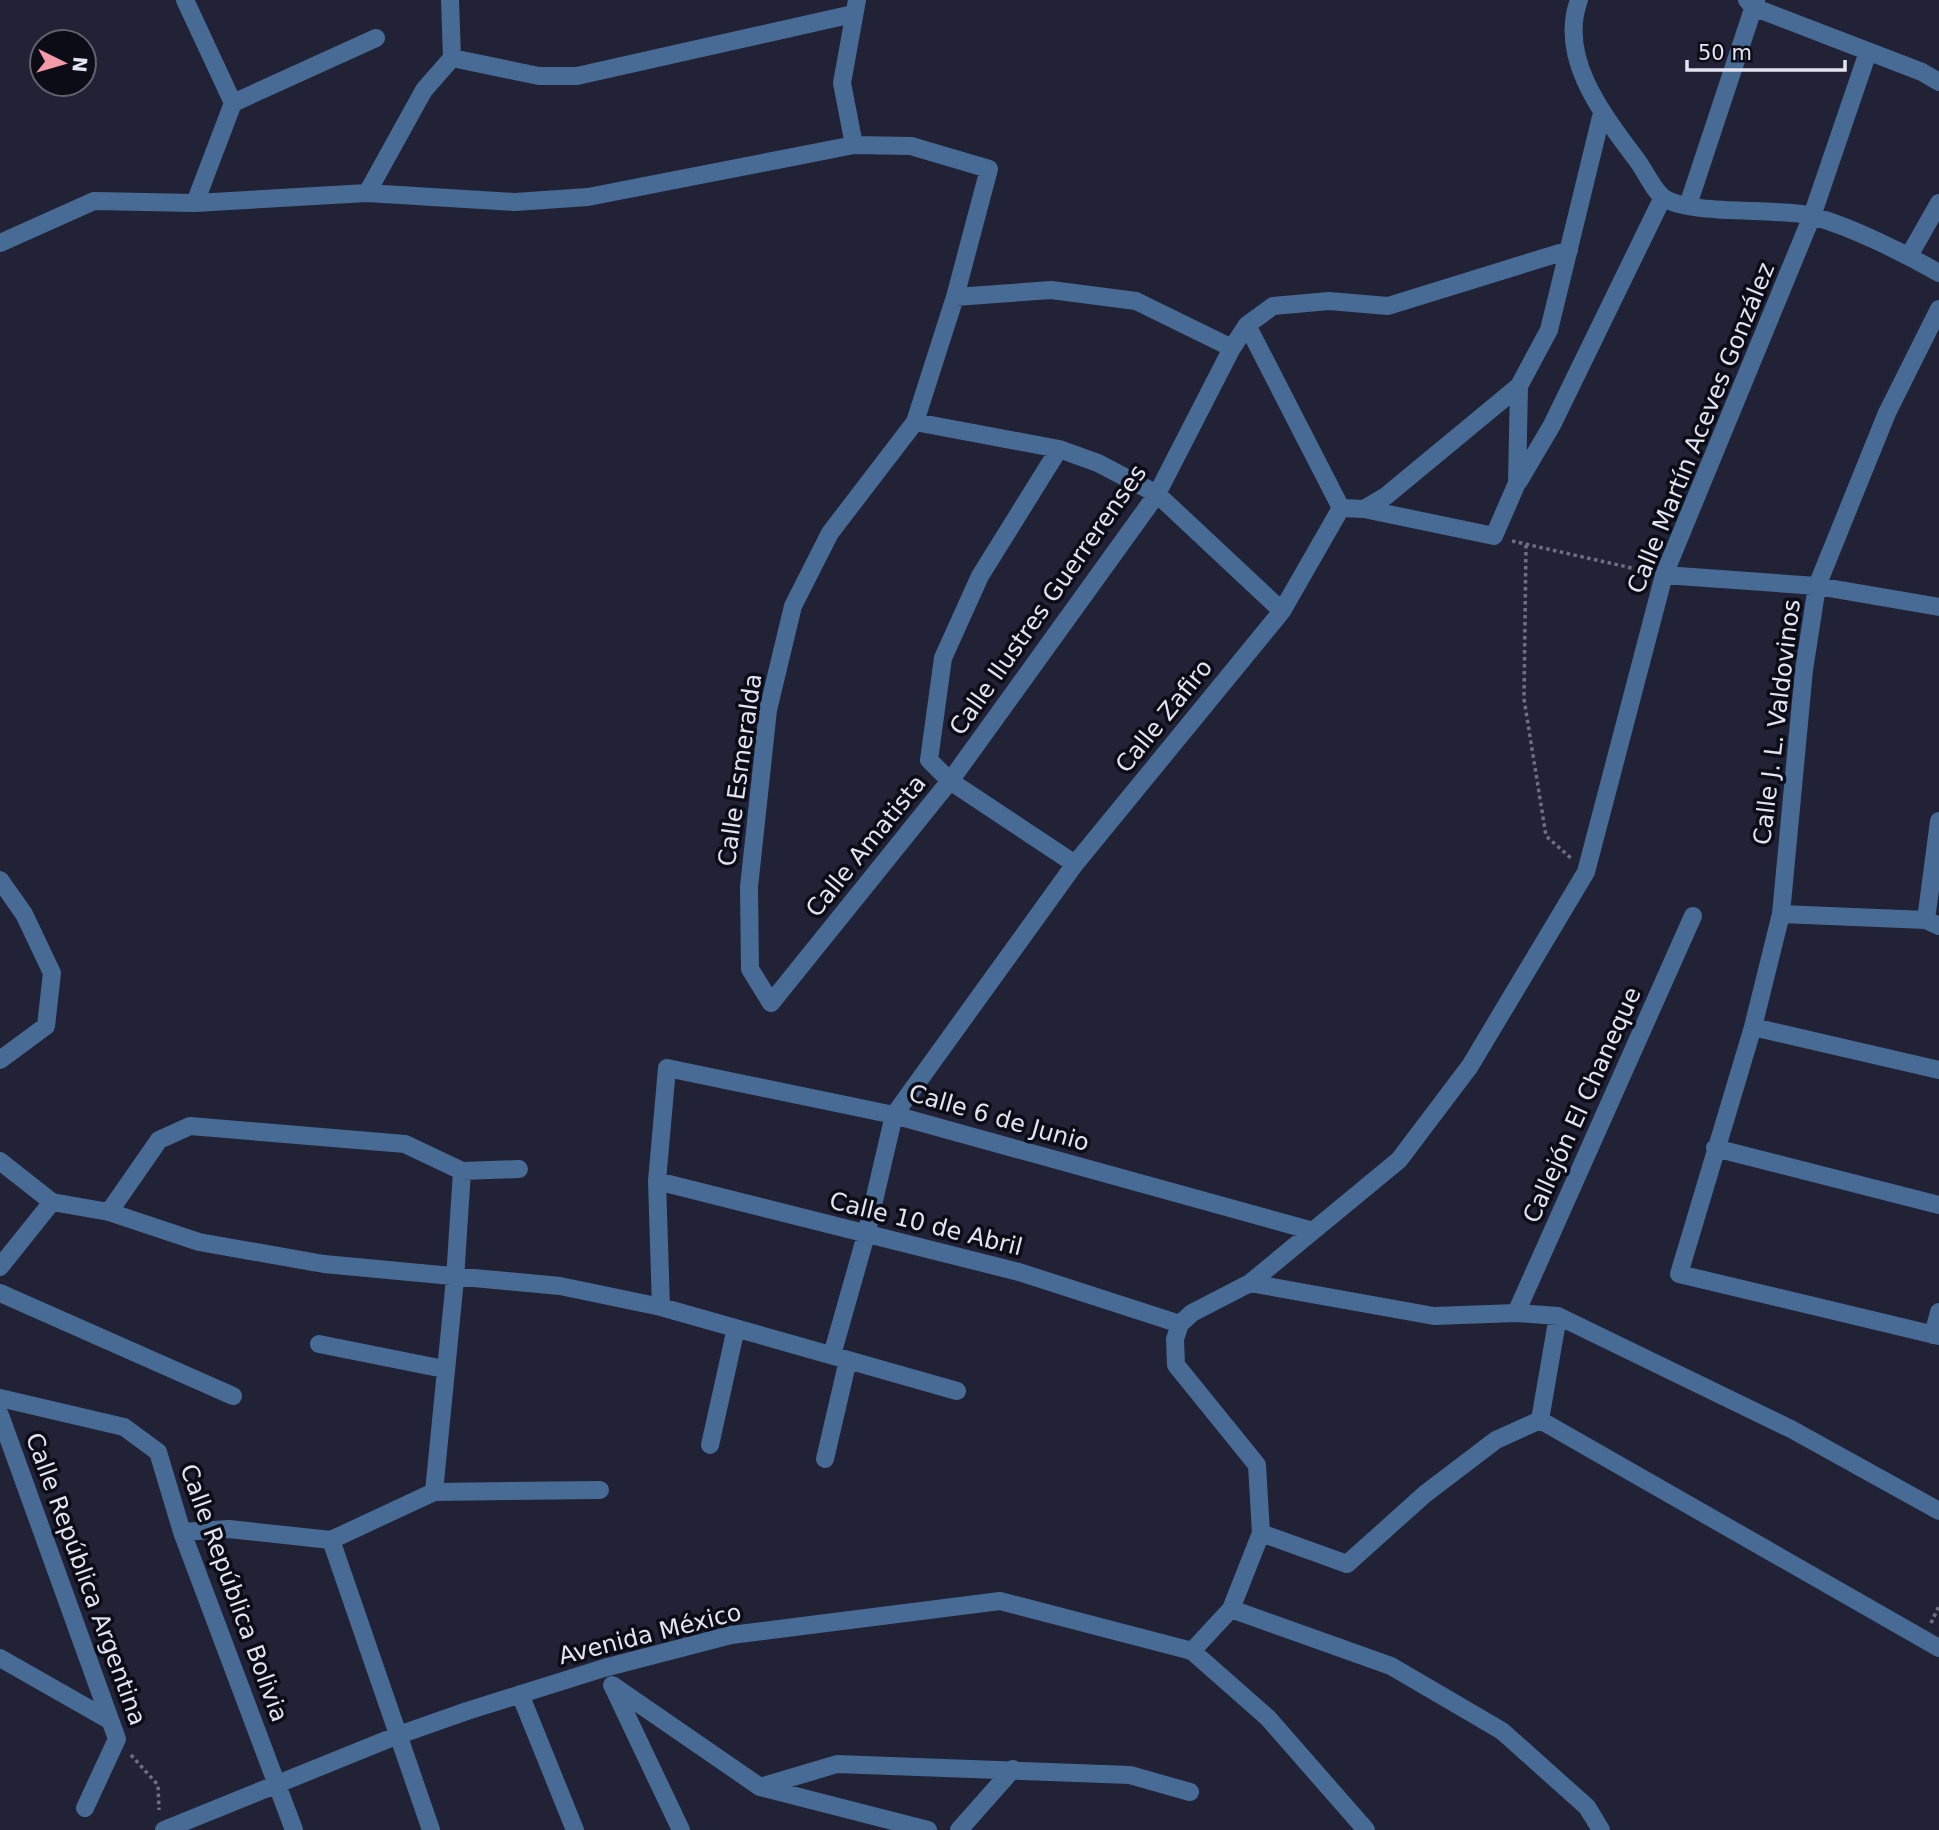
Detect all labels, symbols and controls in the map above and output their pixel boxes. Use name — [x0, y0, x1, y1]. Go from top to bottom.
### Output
north arrow — [28, 28, 98, 98]
scale bar — [1687, 28, 1844, 72]
text: 50 m — [1698, 41, 1752, 65]
text: N — [68, 56, 92, 73]
street label: Calle Martín Aceves González — [1622, 259, 1780, 597]
street label: Calle Ilustres Guerrerenses — [944, 459, 1152, 741]
street label: Calle J. L. Valdovinos — [1748, 598, 1806, 846]
street label: Calle Zafiro — [1110, 654, 1218, 778]
street label: Calle Esmeralda — [713, 672, 767, 868]
street label: Calle Amatista — [800, 769, 932, 923]
street label: Callejón El Chaneque — [1517, 983, 1647, 1227]
street label: Calle 6 de Junio — [905, 1079, 1093, 1157]
street label: Calle 10 de Abril — [827, 1186, 1025, 1262]
street label: Calle República Argentina — [20, 1429, 152, 1729]
street label: Calle República Bolivia — [174, 1460, 294, 1726]
street label: Avenida México — [556, 1598, 744, 1670]

